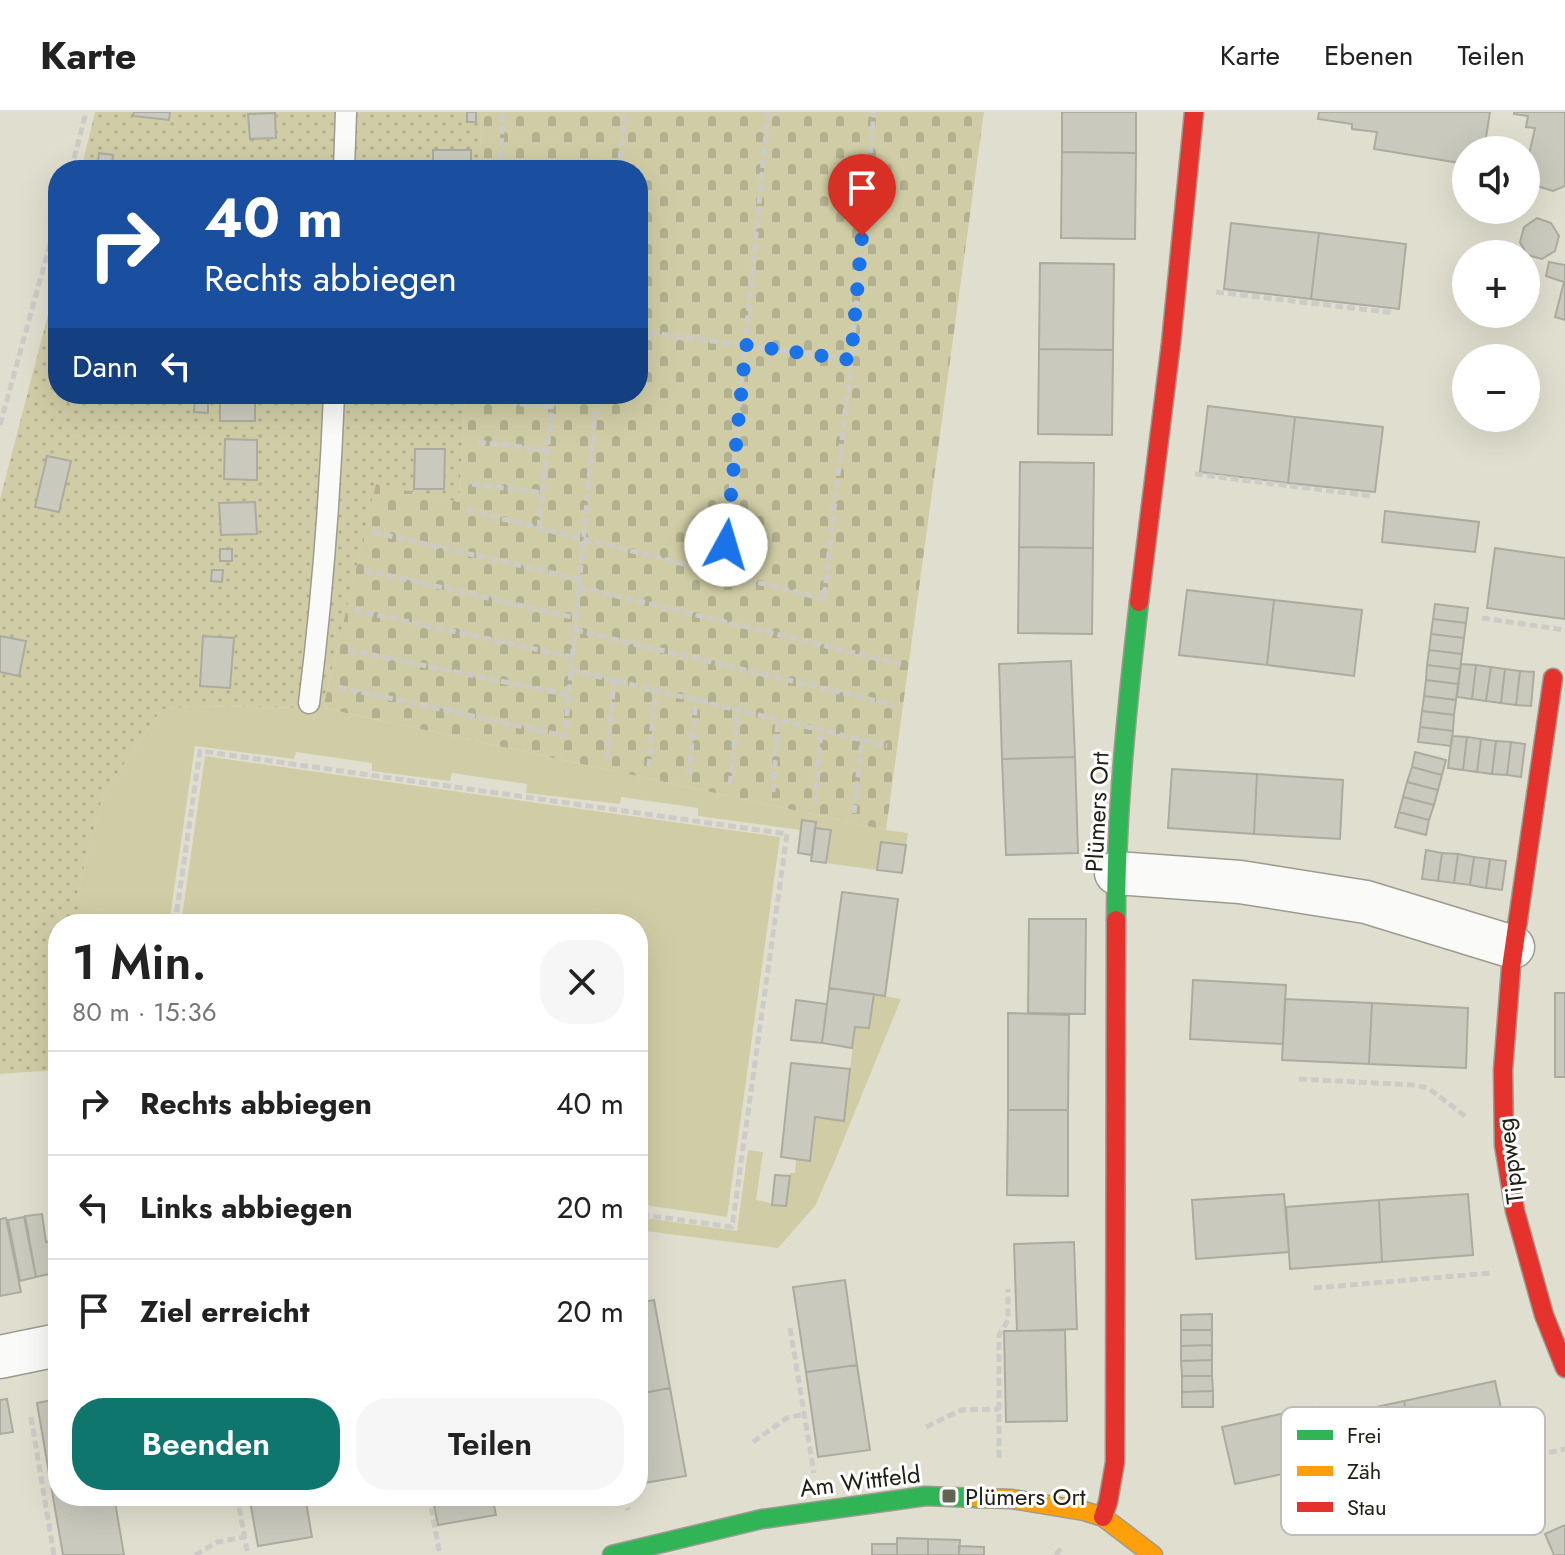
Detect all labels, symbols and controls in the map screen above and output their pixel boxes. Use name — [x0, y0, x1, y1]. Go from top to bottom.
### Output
text: Karte — [40, 28, 137, 83]
text: Karte — [1220, 35, 1280, 76]
text: Ebenen — [1324, 35, 1414, 76]
text: Teilen — [1458, 35, 1525, 76]
map controls — [1452, 136, 1540, 432]
button: sound — [1452, 136, 1540, 224]
pin — [828, 154, 896, 236]
icon: arrive — [840, 166, 884, 210]
text: 40 m — [204, 177, 343, 258]
icon: right — [72, 192, 176, 296]
button: + — [1452, 240, 1540, 328]
text: Rechts abbiegen — [204, 252, 457, 304]
icon: left — [154, 344, 198, 388]
button: − — [1452, 344, 1540, 432]
text: Dann — [72, 345, 138, 388]
position arrow — [684, 503, 768, 587]
street label: Plümers Ort — [1076, 751, 1118, 873]
text: 1 Min. — [72, 928, 207, 997]
button: close — [540, 940, 624, 1024]
text: 80 m · 15:36 — [72, 993, 217, 1031]
icon: right — [72, 1081, 116, 1125]
text: Rechts abbiegen — [140, 1082, 372, 1125]
text: 40 m — [556, 1082, 624, 1125]
street label: Tippweg — [1487, 1116, 1533, 1206]
icon: left — [72, 1185, 116, 1229]
text: Links abbiegen — [140, 1186, 353, 1229]
text: 20 m — [557, 1186, 624, 1229]
icon: arrive — [72, 1289, 116, 1333]
text: Ziel erreicht — [140, 1290, 309, 1333]
text: 20 m — [557, 1290, 624, 1333]
button: Beenden — [72, 1398, 340, 1490]
button: Teilen — [356, 1398, 624, 1490]
legend — [1281, 1407, 1545, 1535]
text: Frei — [1347, 1419, 1382, 1451]
text: Zäh — [1347, 1455, 1381, 1487]
street label: Am Wittfeld — [797, 1456, 923, 1506]
place label: Plümers Ort — [965, 1479, 1086, 1514]
marker: Plümers Ort — [940, 1487, 958, 1505]
text: Stau — [1347, 1491, 1386, 1523]

